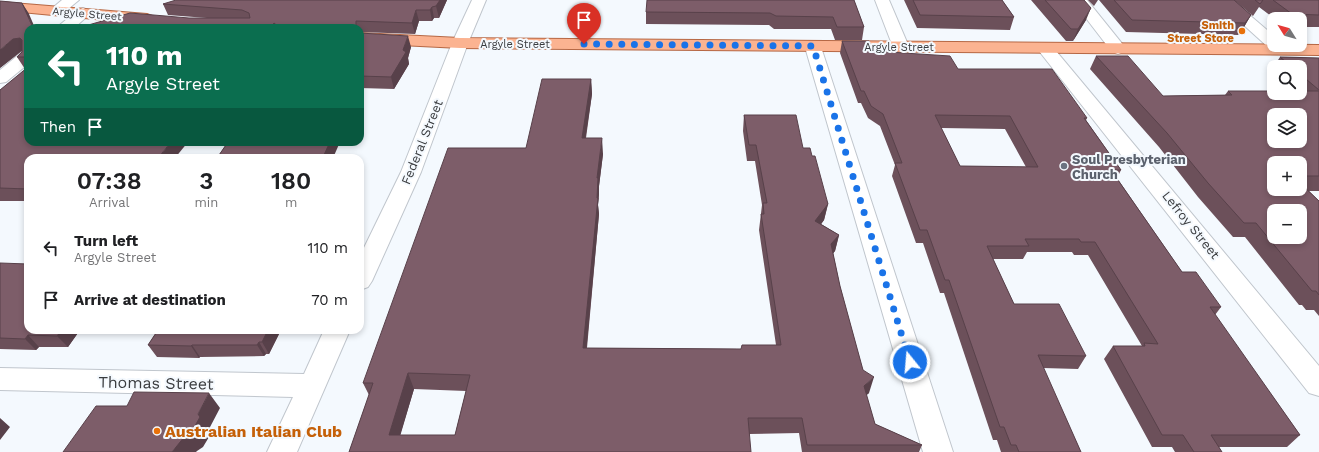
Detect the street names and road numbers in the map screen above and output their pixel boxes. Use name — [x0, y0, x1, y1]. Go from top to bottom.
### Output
street label: Argyle Street — [52, 4, 123, 24]
street label: Argyle Street — [480, 38, 550, 51]
street label: Argyle Street — [864, 41, 934, 54]
street label: Federal Street — [398, 97, 446, 187]
street label: Lefroy Street — [1159, 188, 1223, 262]
street label: Thomas Street — [98, 372, 214, 394]

